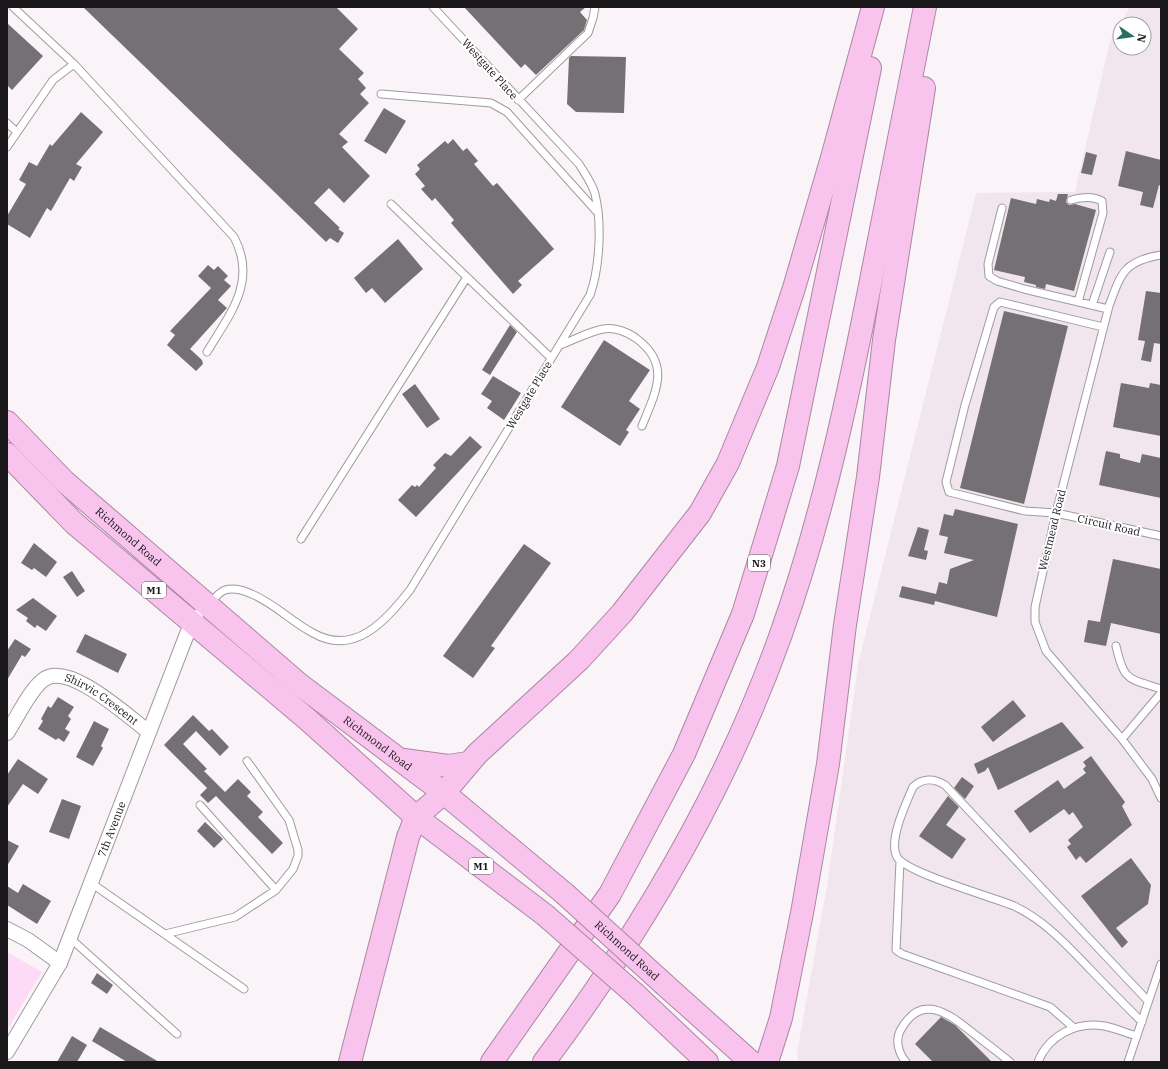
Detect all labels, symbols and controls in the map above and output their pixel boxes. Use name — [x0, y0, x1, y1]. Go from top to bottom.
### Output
north arrow — [1112, 16, 1152, 56]
text: N — [1134, 32, 1150, 44]
street label: Westgate Place — [459, 36, 521, 102]
street label: Westgate Place — [503, 358, 555, 432]
street label: Westmead Road — [1035, 488, 1069, 572]
street label: Richmond Road — [92, 504, 164, 569]
street label: Circuit Road — [1076, 511, 1142, 539]
road number: N3 — [748, 555, 770, 571]
road number: M1 — [142, 582, 166, 598]
street label: Shirvic Crescent — [63, 670, 141, 728]
street label: Richmond Road — [340, 713, 415, 774]
street label: 7th Avenue — [95, 799, 129, 859]
road number: M1 — [469, 858, 493, 874]
street label: Richmond Road — [592, 918, 663, 984]

